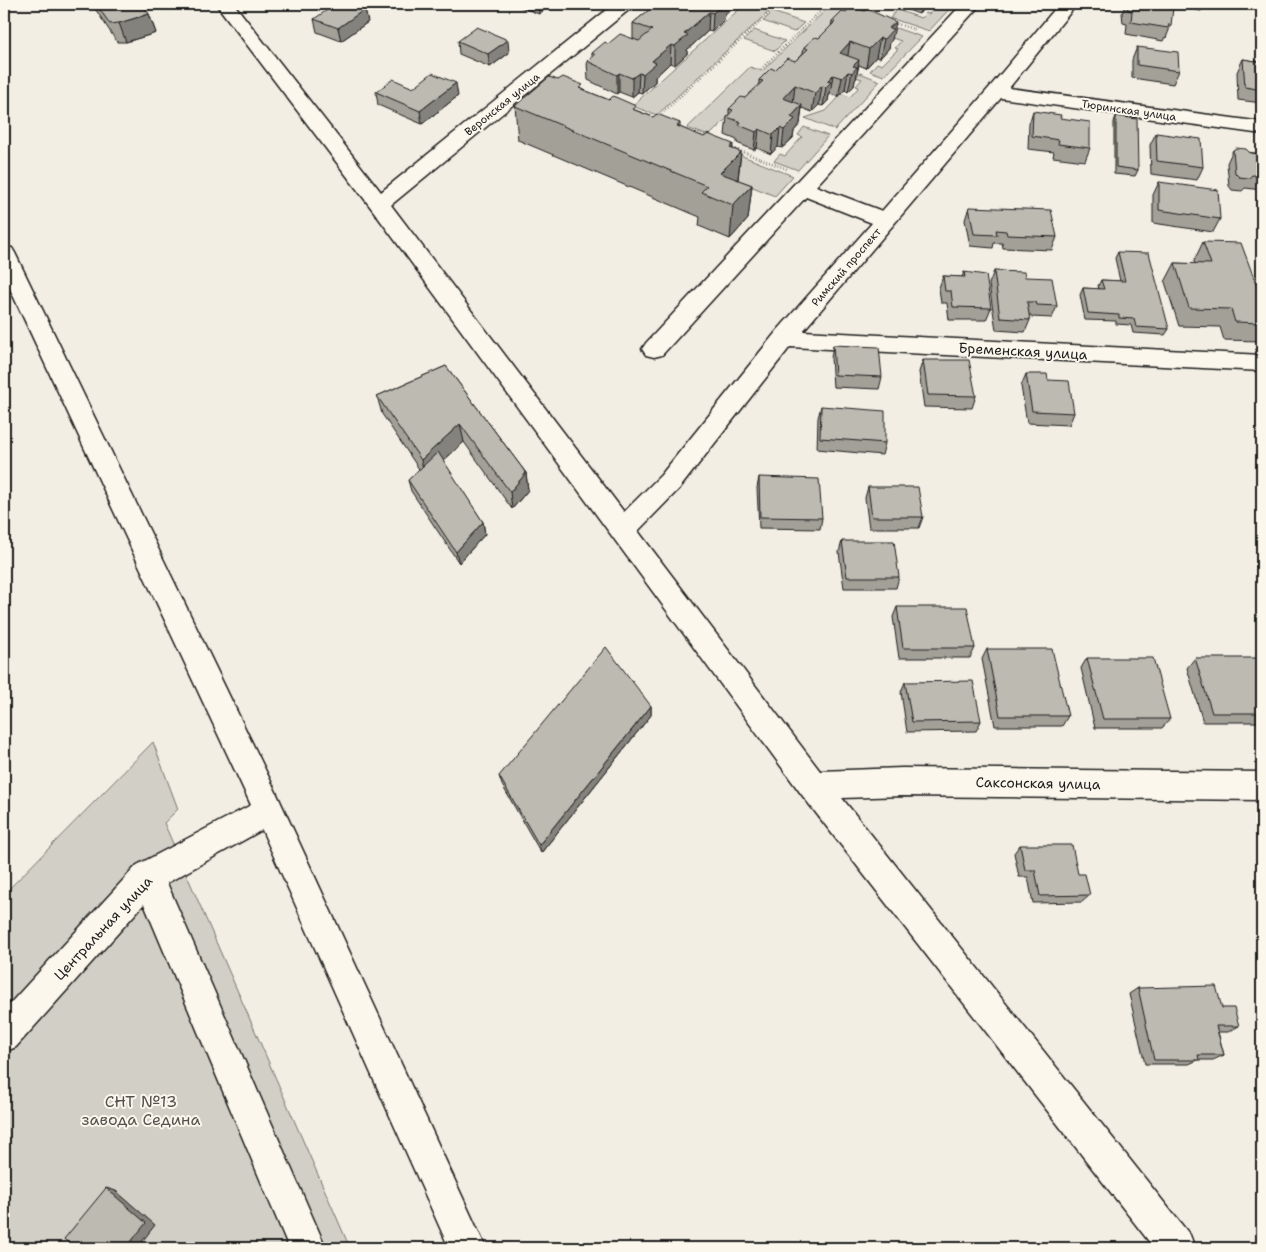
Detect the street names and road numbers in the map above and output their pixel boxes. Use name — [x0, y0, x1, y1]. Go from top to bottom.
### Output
street label: Веронская улица — [462, 69, 543, 139]
street label: Тюринская улица — [1081, 96, 1178, 125]
street label: Римский проспект — [808, 225, 885, 310]
street label: Бременская улица — [958, 339, 1088, 363]
street label: Саксонская улица — [975, 773, 1101, 793]
street label: Центральная улица — [50, 872, 156, 984]

